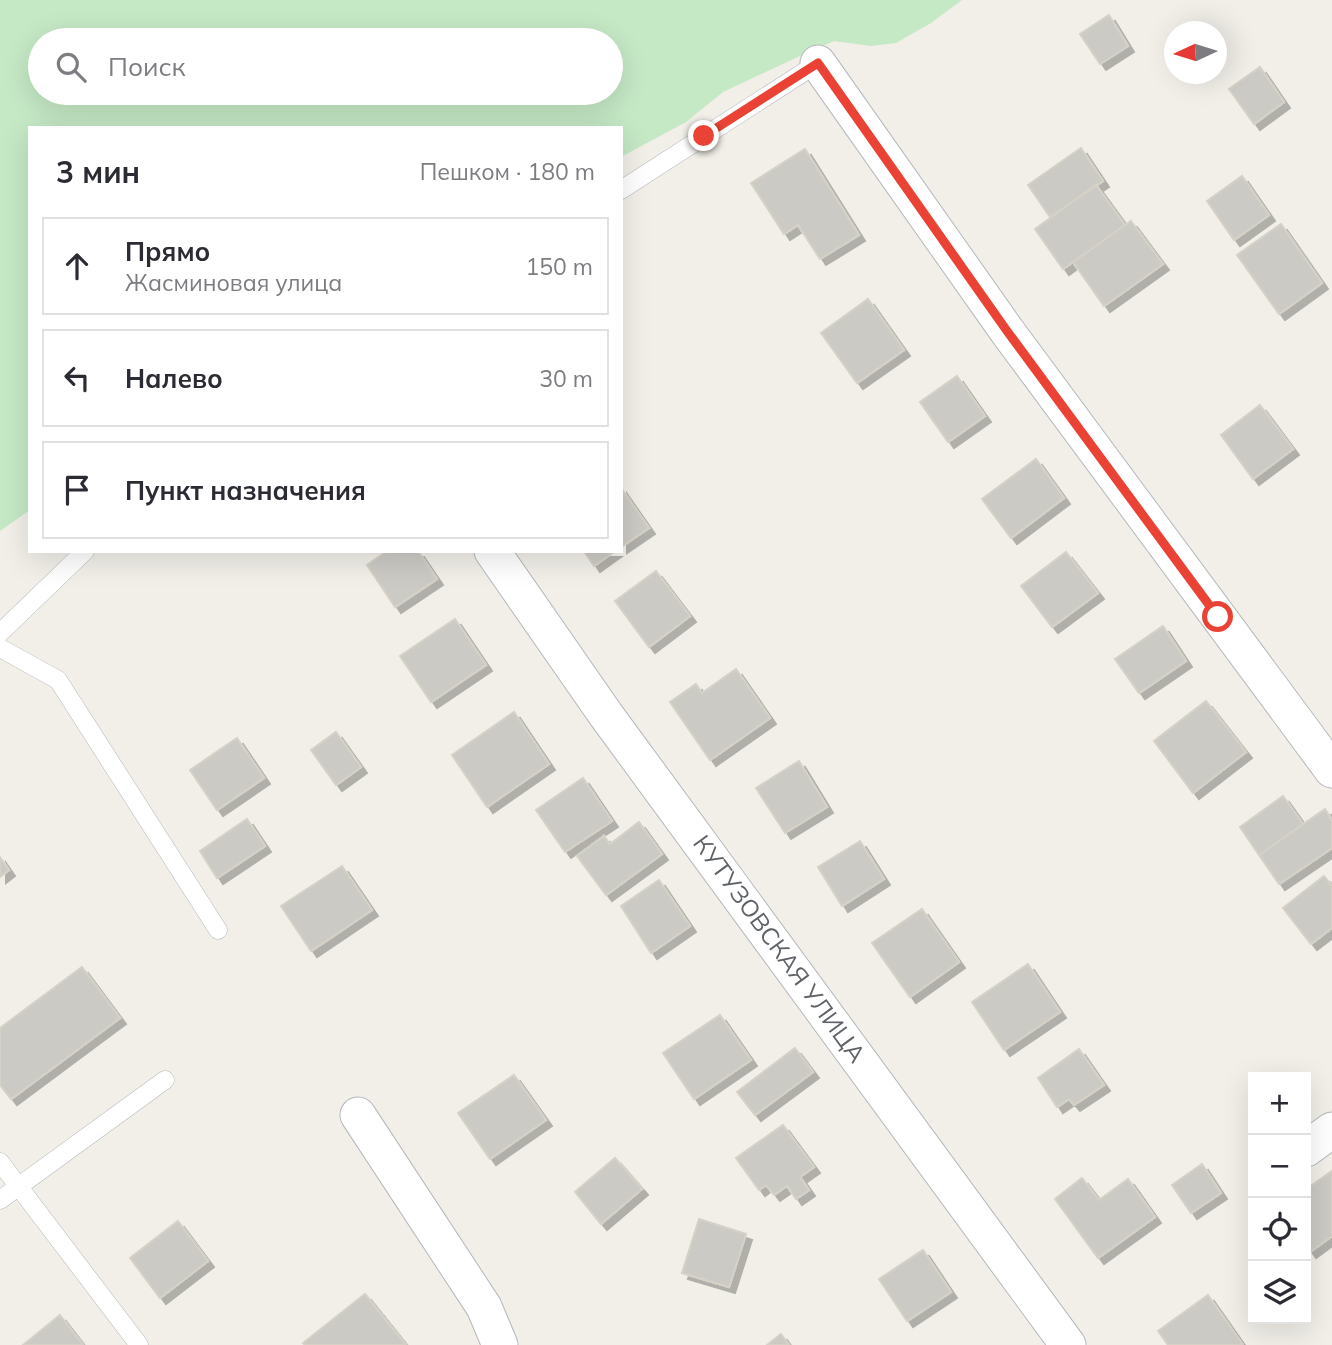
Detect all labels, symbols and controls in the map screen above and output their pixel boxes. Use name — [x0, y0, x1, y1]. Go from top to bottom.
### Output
north arrow — [1164, 21, 1227, 84]
search box — [28, 28, 623, 105]
icon: search — [52, 48, 90, 86]
text: Поиск — [108, 50, 186, 83]
route end — [688, 120, 719, 151]
text: 3 мин — [56, 153, 140, 191]
text: Пешком · 180 m — [420, 157, 595, 186]
text: Прямо — [125, 235, 210, 268]
icon: ahead — [58, 247, 96, 285]
text: 150 m — [525, 252, 593, 281]
text: Жасминовая улица — [125, 268, 342, 297]
icon: left — [58, 359, 96, 397]
text: Налево — [125, 362, 223, 395]
text: 30 m — [539, 364, 593, 393]
icon: arrive — [58, 471, 96, 509]
text: Пункт назначения — [125, 474, 366, 507]
route start — [1202, 601, 1233, 632]
street label: КУТУЗОВСКАЯ УЛИЦА — [687, 829, 873, 1068]
map controls — [1248, 1072, 1311, 1324]
button: + — [1248, 1072, 1311, 1135]
button: − — [1248, 1135, 1311, 1198]
button: locate — [1248, 1198, 1311, 1261]
button: layers — [1248, 1261, 1311, 1324]

